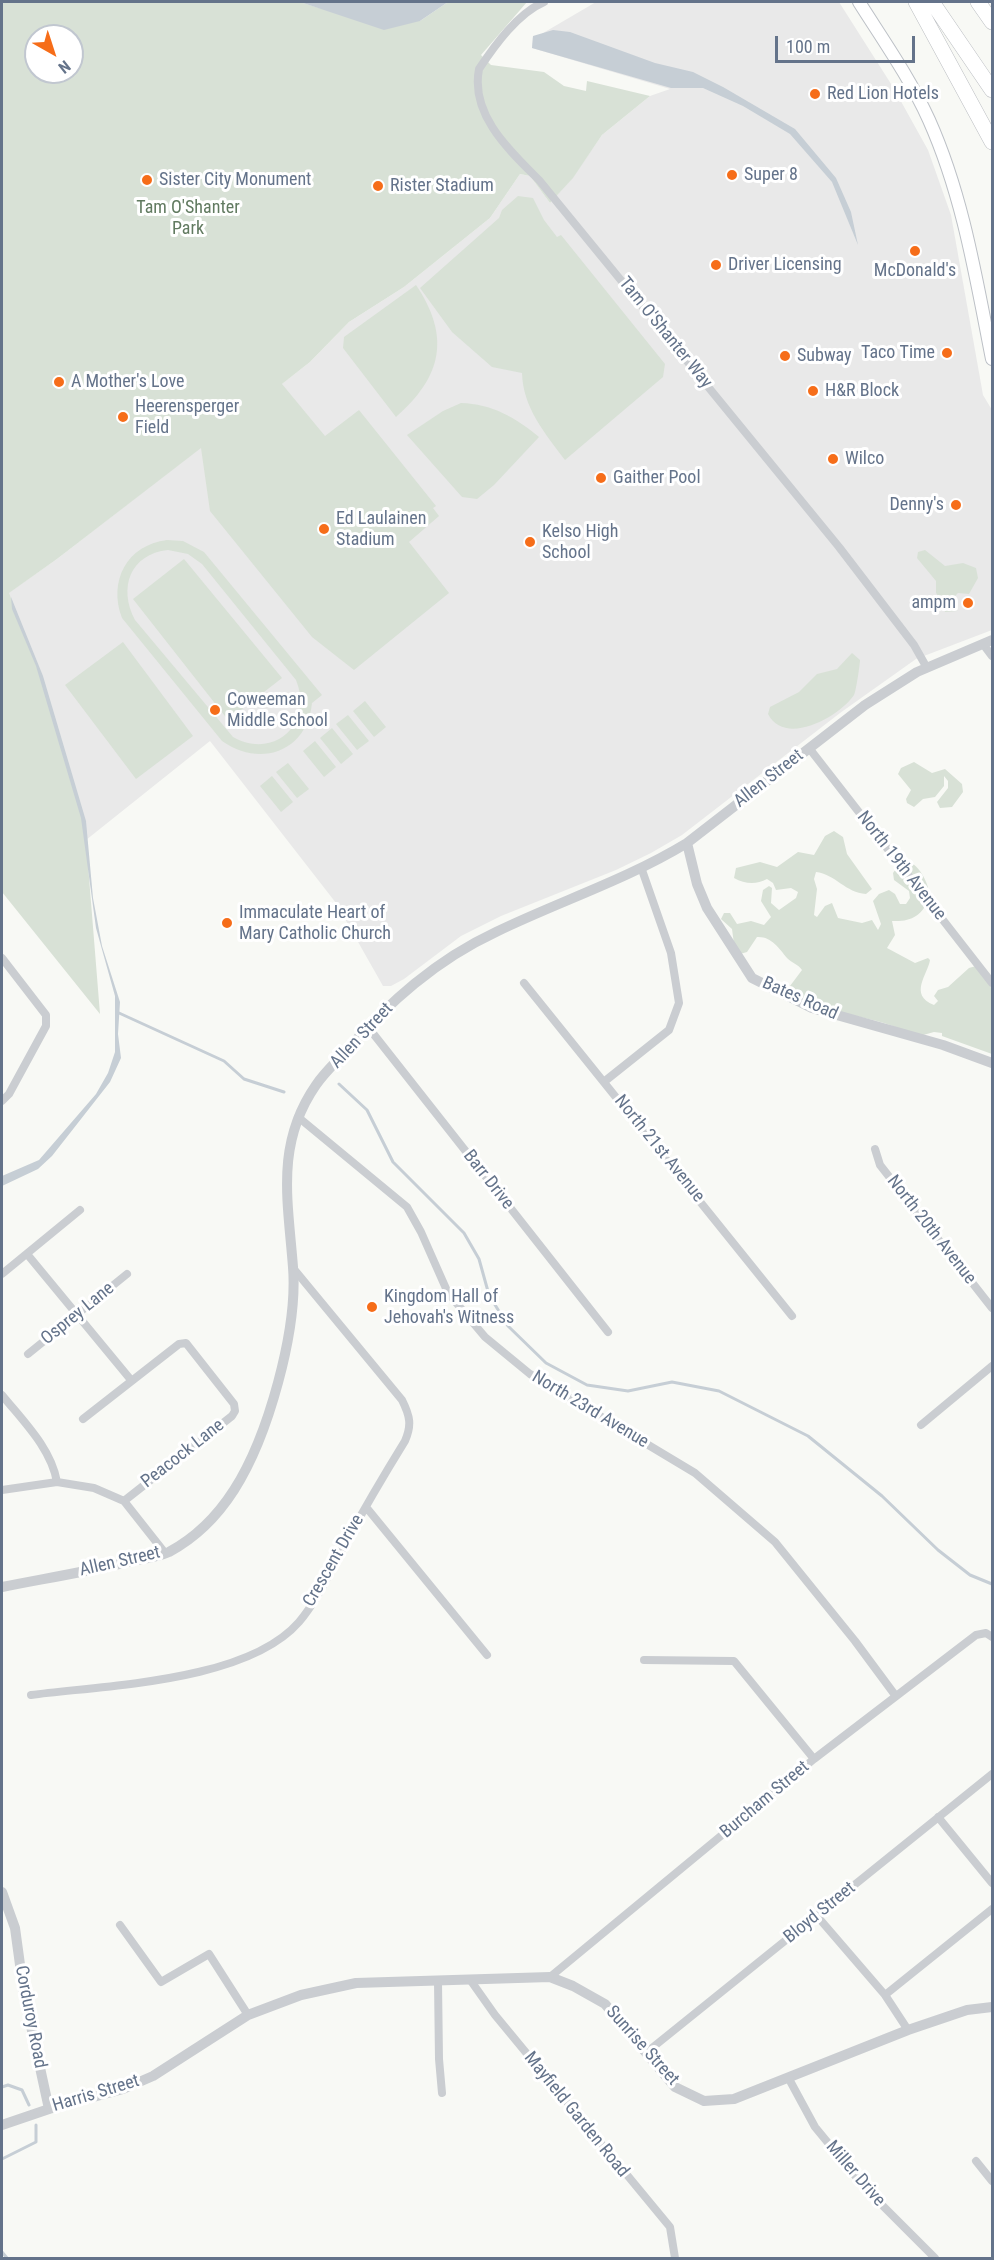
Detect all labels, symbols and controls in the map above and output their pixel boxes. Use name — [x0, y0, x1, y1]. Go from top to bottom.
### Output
north arrow — [24, 24, 84, 84]
scale bar — [778, 24, 918, 62]
text: 100 m — [786, 36, 830, 57]
text: N — [55, 56, 74, 77]
place label: Red Lion Hotels — [827, 83, 939, 105]
marker: Red Lion Hotels — [808, 87, 822, 101]
place label: Super 8 — [744, 164, 798, 186]
marker: Super 8 — [725, 168, 739, 182]
place label: Sister City Monument — [159, 169, 311, 191]
marker: Sister City Monument — [140, 173, 154, 187]
place label: Rister Stadium — [390, 175, 494, 197]
marker: Rister Stadium — [371, 179, 385, 193]
park label: Tam O'Shanter Park — [136, 197, 240, 240]
marker: McDonald's — [908, 244, 922, 258]
place label: Driver Licensing — [728, 254, 842, 276]
marker: Driver Licensing — [709, 258, 723, 272]
place label: McDonald's — [874, 260, 956, 282]
street label: Tam O'Shanter Way — [614, 273, 716, 393]
place label: Taco Time — [861, 342, 935, 364]
place label: Subway — [797, 345, 852, 367]
marker: Taco Time — [940, 346, 954, 360]
marker: Subway — [778, 349, 792, 363]
place label: A Mother's Love — [71, 371, 184, 393]
marker: A Mother's Love — [52, 375, 66, 389]
place label: H&R Block — [825, 380, 899, 402]
marker: H&R Block — [806, 384, 820, 398]
place label: Heerensperger Field — [135, 396, 239, 438]
marker: Heerensperger Field — [116, 410, 130, 424]
place label: Wilco — [845, 448, 884, 470]
marker: Wilco — [826, 452, 840, 466]
place label: Gaither Pool — [613, 467, 701, 489]
marker: Gaither Pool — [594, 471, 608, 485]
place label: Denny's — [890, 494, 944, 516]
marker: Denny's — [949, 498, 963, 512]
place label: Ed Laulainen Stadium — [336, 508, 426, 550]
place label: Kelso High School — [542, 521, 618, 564]
marker: Ed Laulainen Stadium — [317, 522, 331, 536]
marker: Kelso High School — [523, 535, 537, 549]
place label: ampm — [911, 592, 956, 614]
marker: ampm — [961, 596, 975, 610]
place label: Coweeman Middle School — [227, 689, 328, 732]
marker: Coweeman Middle School — [208, 703, 222, 717]
street label: Allen Street — [730, 745, 808, 813]
street label: North 19th Avenue — [852, 807, 950, 925]
place label: Immaculate Heart of Mary Catholic Church — [239, 902, 391, 944]
marker: Immaculate Heart of Mary Catholic Church — [220, 916, 234, 930]
street label: Bates Road — [759, 973, 841, 1025]
street label: Allen Street — [326, 999, 398, 1073]
street label: North 21st Avenue — [609, 1091, 709, 1207]
street label: Barr Drive — [458, 1146, 518, 1214]
street label: North 20th Avenue — [882, 1171, 980, 1289]
street label: Osprey Lane — [37, 1278, 119, 1350]
place label: Kingdom Hall of Jehovah's Witness — [384, 1286, 514, 1328]
marker: Kingdom Hall of Jehovah's Witness — [365, 1300, 379, 1314]
street label: North 23rd Avenue — [528, 1367, 652, 1453]
street label: Peacock Lane — [137, 1415, 229, 1493]
street label: Crescent Drive — [299, 1511, 369, 1611]
street label: Allen Street — [78, 1542, 162, 1582]
street label: Burcham Street — [716, 1757, 814, 1843]
street label: Bloyd Street — [780, 1878, 860, 1948]
street label: Corduroy Road — [9, 1964, 51, 2070]
street label: Sunrise Street — [601, 2002, 683, 2090]
street label: Mayfield Garden Road — [519, 2048, 633, 2182]
street label: Harris Street — [50, 2071, 142, 2117]
street label: Miller Drive — [821, 2137, 889, 2211]

